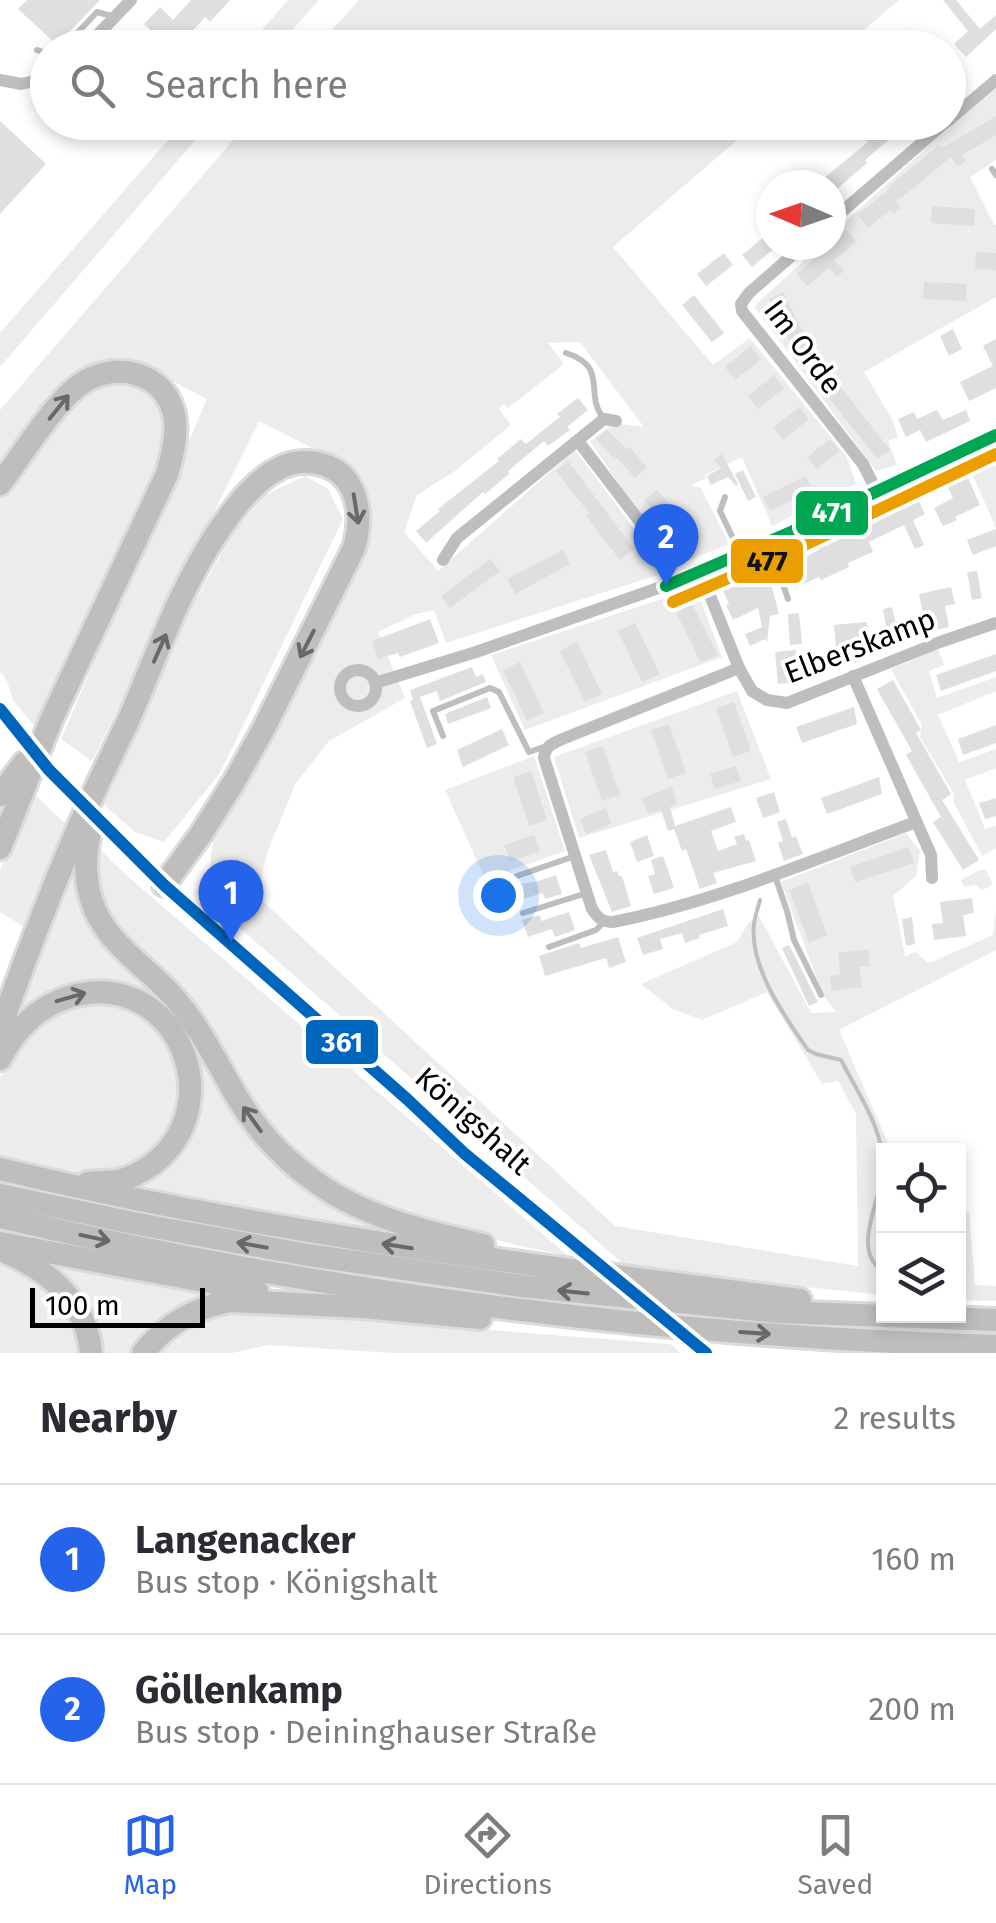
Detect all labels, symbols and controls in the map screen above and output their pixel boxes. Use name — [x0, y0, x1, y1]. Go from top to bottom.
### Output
search box — [30, 30, 966, 140]
icon: search — [65, 58, 120, 113]
text: Search here — [145, 62, 348, 108]
north arrow — [756, 170, 846, 260]
street label: Im Orde — [756, 293, 850, 401]
one-way arrow — [48, 394, 70, 420]
line badge: 471 — [794, 489, 870, 537]
one-way arrow — [348, 492, 366, 525]
text: 471 — [812, 496, 852, 529]
pin: 2 — [634, 504, 698, 586]
line badge: 477 — [729, 537, 805, 585]
text: 477 — [746, 545, 788, 578]
street label: Elberskamp — [779, 601, 941, 691]
one-way arrow — [297, 628, 316, 658]
one-way arrow — [152, 633, 170, 664]
pin: 1 — [198, 860, 264, 942]
your location — [473, 870, 524, 921]
one-way arrow — [55, 987, 86, 1005]
line badge: 361 — [304, 1018, 380, 1066]
text: 361 — [320, 1026, 363, 1059]
street label: Königshalt — [408, 1060, 538, 1182]
one-way arrow — [242, 1106, 263, 1133]
map controls — [876, 1143, 966, 1323]
button: locate — [876, 1143, 966, 1233]
one-way arrow — [78, 1230, 110, 1249]
button: layers — [876, 1233, 966, 1323]
one-way arrow — [236, 1235, 268, 1254]
one-way arrow — [381, 1236, 413, 1254]
one-way arrow — [557, 1282, 590, 1301]
scale bar — [30, 1283, 205, 1328]
text: 100 m — [45, 1289, 120, 1322]
one-way arrow — [739, 1323, 771, 1342]
text: Nearby — [40, 1393, 177, 1443]
text: 2 results — [833, 1399, 956, 1437]
text: Langenacker — [135, 1517, 356, 1563]
text: 1 — [65, 1540, 80, 1578]
text: 160 m — [871, 1540, 956, 1578]
text: Bus stop · Königshalt — [135, 1563, 438, 1601]
text: Göllenkamp — [135, 1667, 343, 1713]
text: 2 — [64, 1690, 81, 1728]
text: 200 m — [869, 1690, 956, 1728]
text: Bus stop · Deininghauser Straße — [135, 1713, 597, 1751]
tab: Map — [123, 1808, 178, 1901]
tab: Directions — [423, 1808, 552, 1901]
tab: Saved — [797, 1808, 873, 1901]

